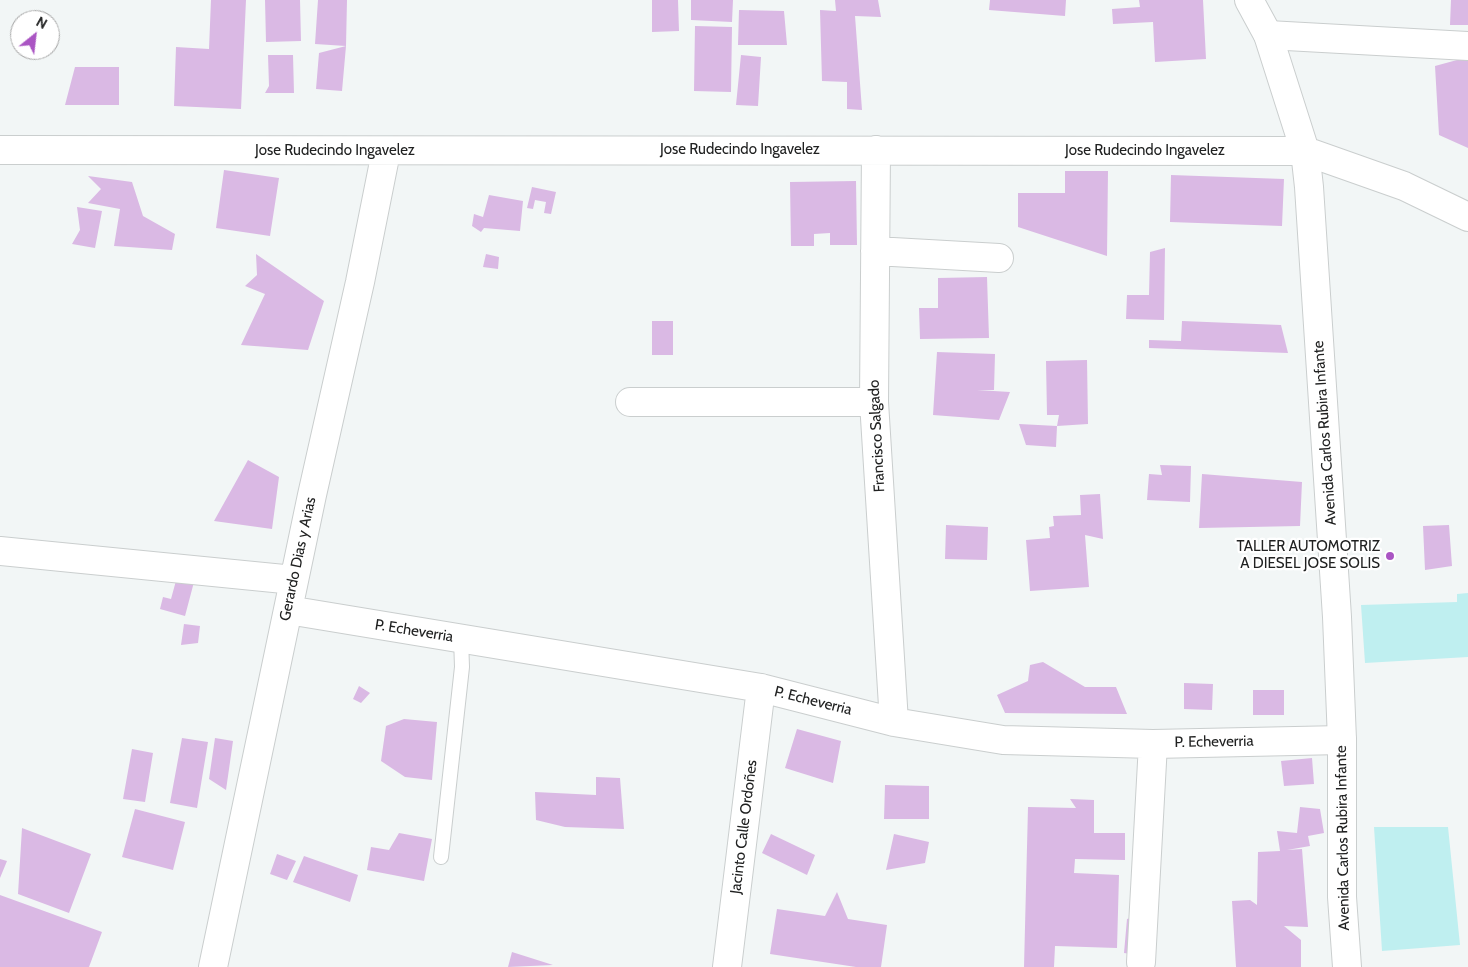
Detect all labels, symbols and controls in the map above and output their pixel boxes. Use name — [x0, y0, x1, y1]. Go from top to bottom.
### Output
north arrow — [10, 10, 60, 60]
text: N — [33, 12, 50, 33]
street label: Jose Rudecindo Ingavelez — [660, 141, 820, 159]
street label: Jose Rudecindo Ingavelez — [255, 142, 415, 160]
street label: Jose Rudecindo Ingavelez — [1065, 142, 1225, 160]
street label: Avenida Carlos Rubira Infante — [1310, 340, 1340, 526]
street label: Francisco Salgado — [865, 379, 889, 493]
street label: Gerardo Dias y Arias — [276, 495, 320, 623]
place label: TALLER AUTOMOTRIZ A DIESEL JOSE SOLIS — [1236, 538, 1380, 573]
marker: TALLER AUTOMOTRIZ A DIESEL JOSE SOLIS — [1384, 550, 1396, 562]
street label: P. Echeverria — [373, 616, 455, 646]
street label: P. Echeverria — [772, 683, 854, 719]
street label: P. Echeverria — [1174, 732, 1254, 752]
street label: Avenida Carlos Rubira Infante — [1332, 745, 1354, 931]
street label: Jacinto Calle Ordoñes — [727, 759, 761, 895]

